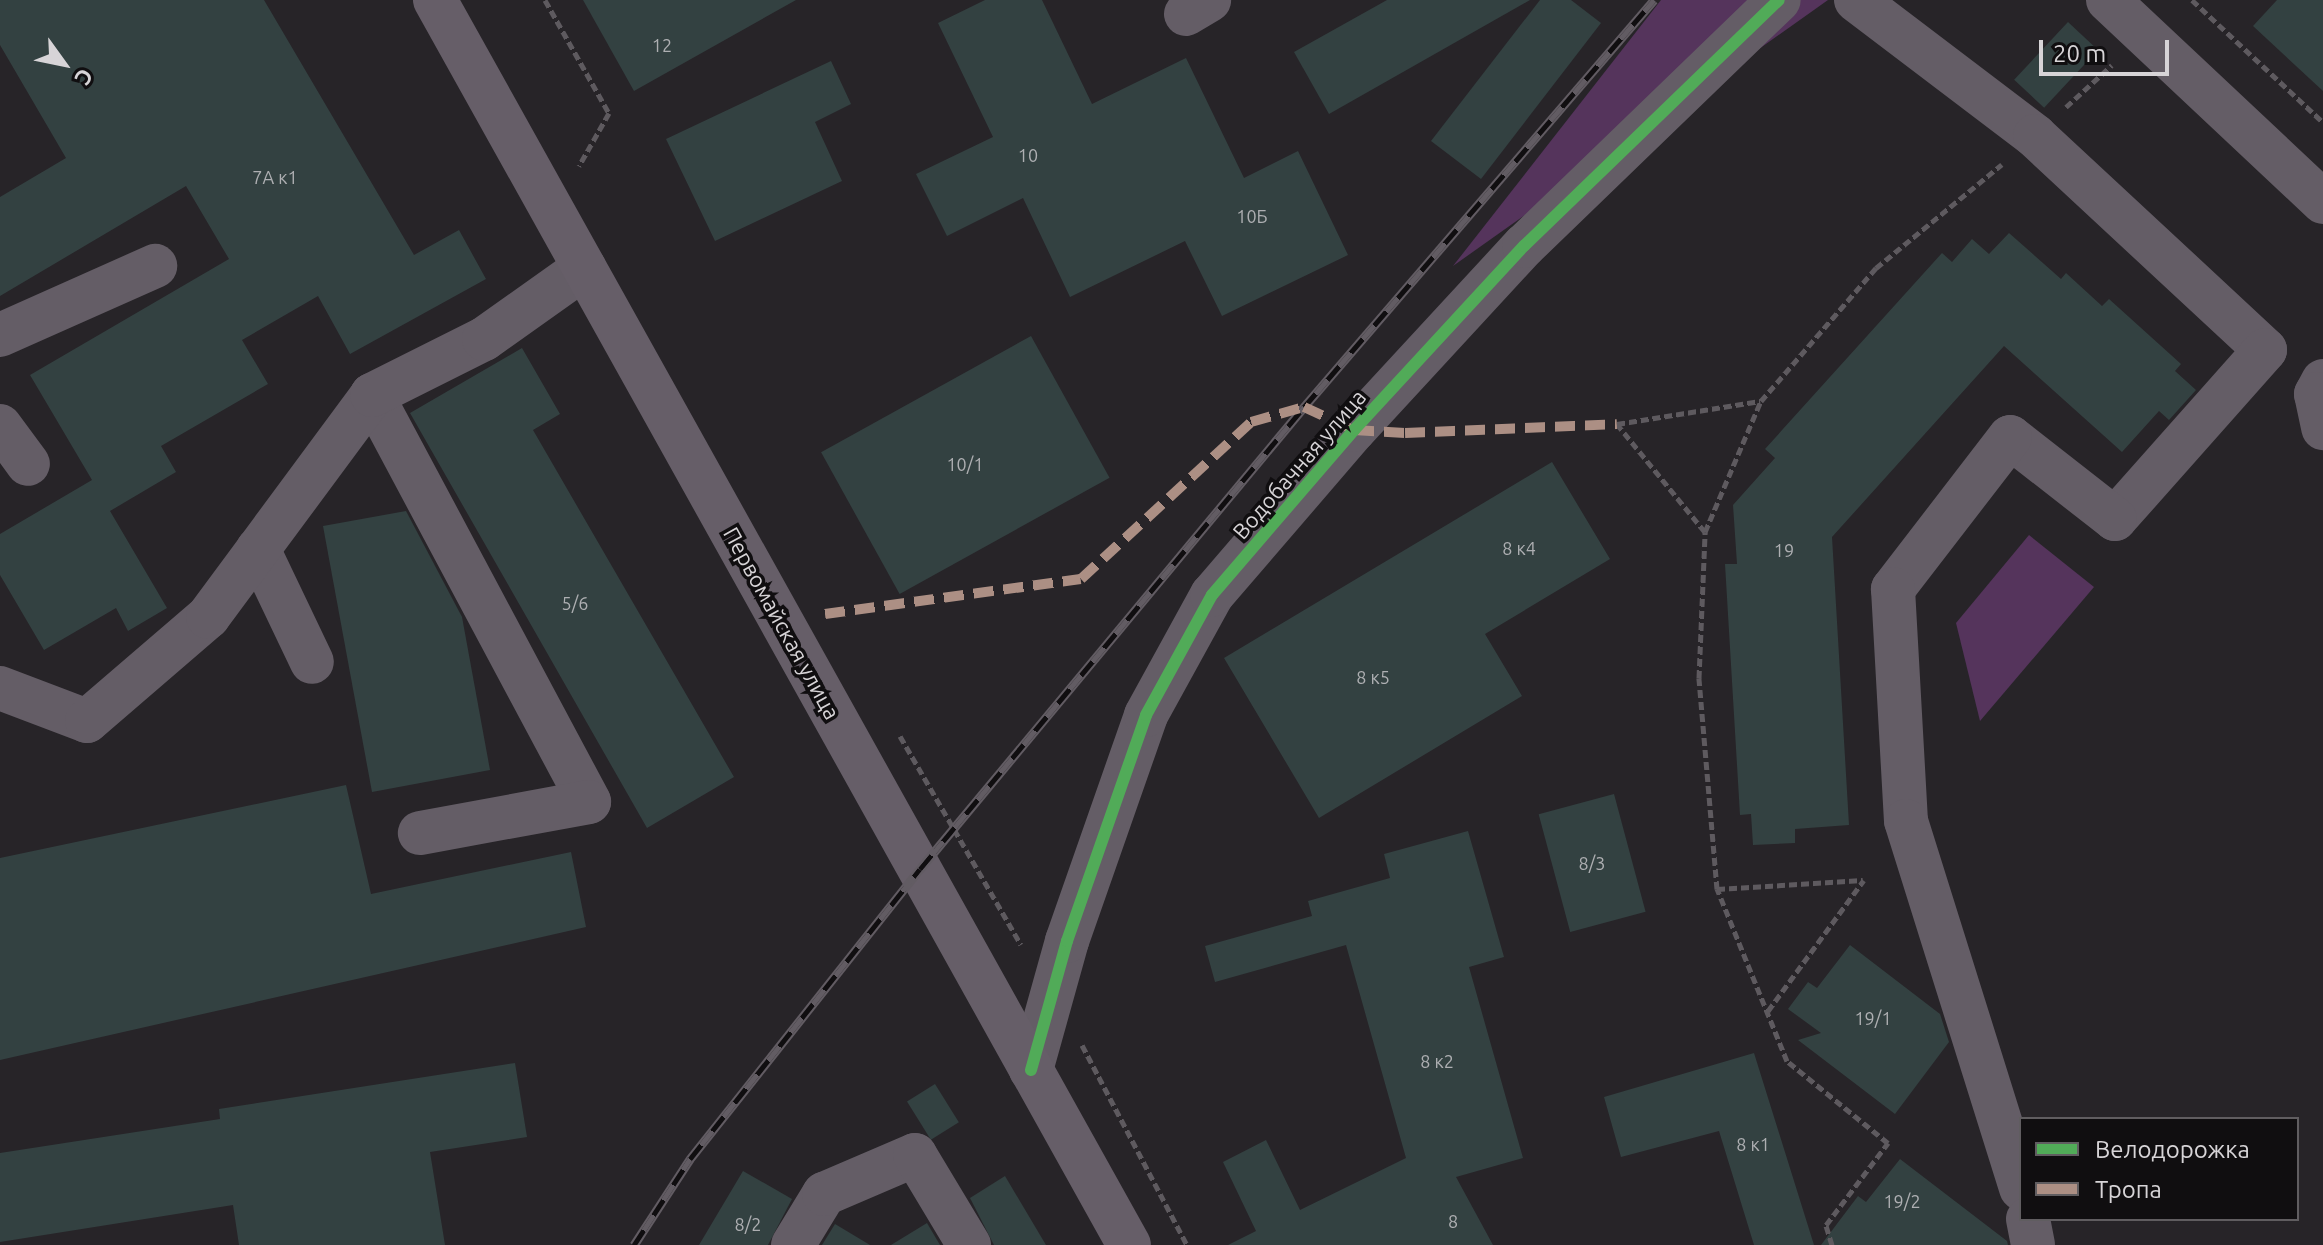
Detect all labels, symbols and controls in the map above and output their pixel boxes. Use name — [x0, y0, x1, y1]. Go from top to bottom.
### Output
north arrow — [24, 24, 104, 104]
scale bar — [2043, 24, 2173, 74]
house number: 12 — [652, 34, 672, 56]
text: 20 m — [2053, 40, 2106, 67]
text: С — [70, 65, 99, 90]
house number: 10 — [1018, 144, 1038, 166]
house number: 7А к1 — [252, 166, 298, 188]
house number: 10Б — [1236, 205, 1268, 227]
street label: Водобачная улица — [1227, 384, 1371, 544]
house number: 10/1 — [946, 453, 984, 475]
street label: Первомайская улица — [718, 522, 846, 724]
house number: 8 к4 — [1502, 537, 1536, 559]
house number: 19 — [1774, 539, 1794, 561]
house number: 5/6 — [562, 592, 588, 614]
house number: 8 к5 — [1356, 666, 1390, 688]
house number: 8/3 — [1579, 852, 1605, 874]
house number: 19/1 — [1854, 1007, 1892, 1029]
house number: 8 к2 — [1420, 1050, 1454, 1072]
legend — [2019, 1117, 2299, 1221]
house number: 8 к1 — [1736, 1133, 1770, 1155]
text: Велодорожка — [2095, 1136, 2250, 1163]
text: Тропа — [2095, 1176, 2162, 1203]
house number: 19/2 — [1883, 1190, 1921, 1212]
house number: 8 — [1448, 1210, 1458, 1232]
house number: 8/2 — [735, 1213, 761, 1235]

